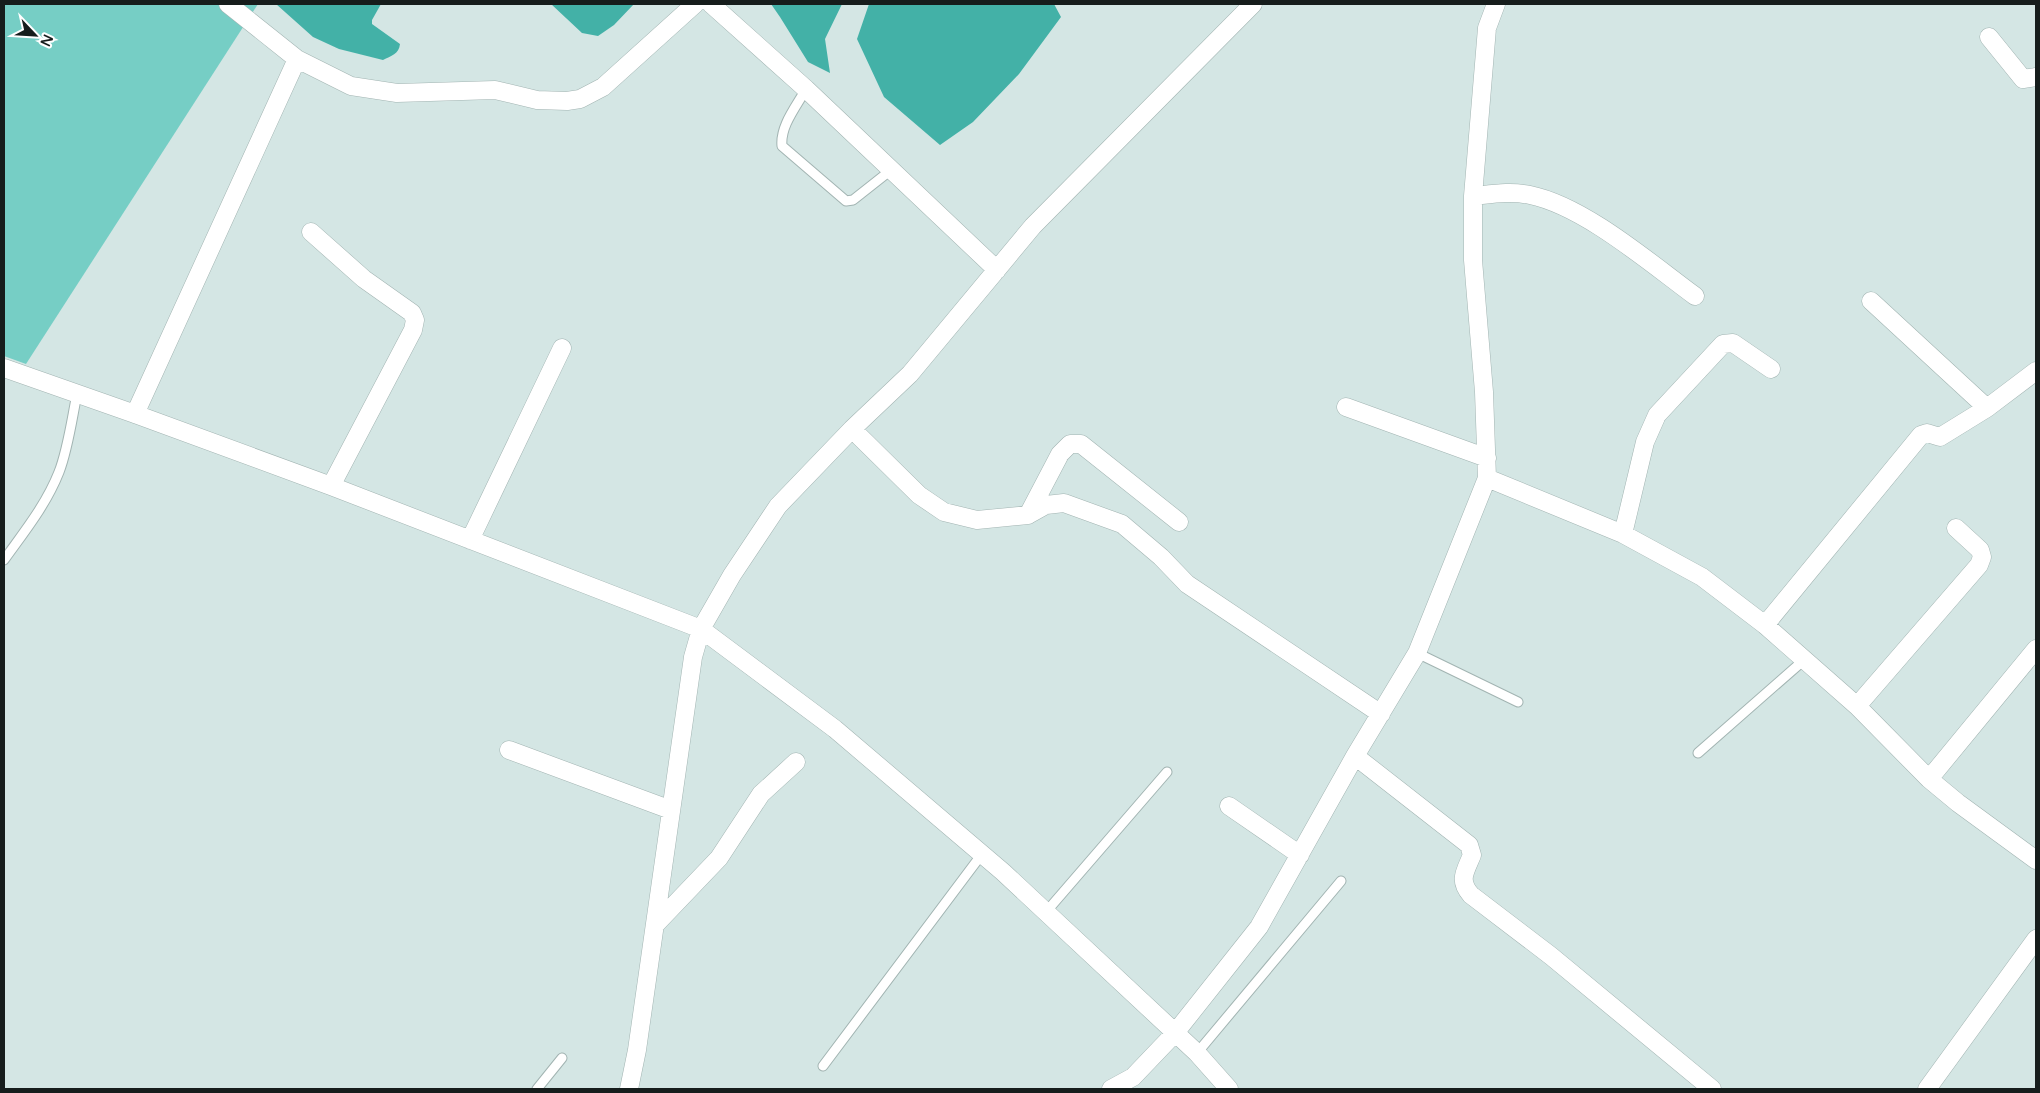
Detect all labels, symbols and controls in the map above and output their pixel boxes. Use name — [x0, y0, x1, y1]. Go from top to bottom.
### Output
north arrow — [10, 10, 60, 60]
text: N — [36, 32, 56, 49]

